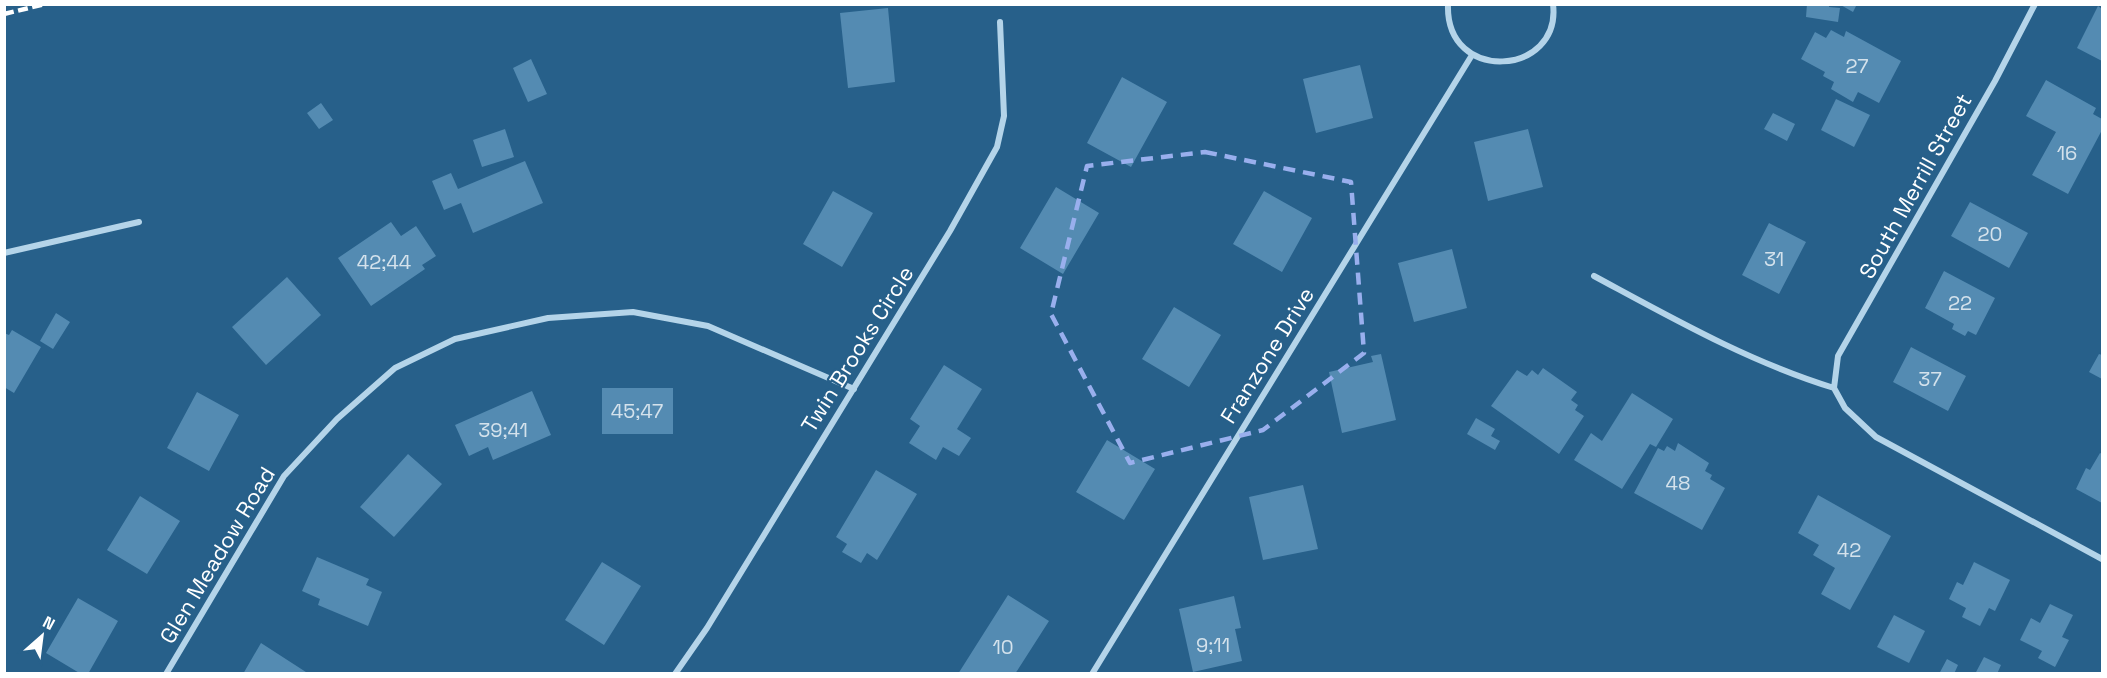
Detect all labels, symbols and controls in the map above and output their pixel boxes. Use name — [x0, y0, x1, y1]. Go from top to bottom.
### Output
house number: 27 — [1845, 53, 1869, 79]
street label: South Merrill Street — [1852, 88, 1978, 284]
house number: 16 — [2057, 140, 2077, 166]
house number: 20 — [1978, 221, 2002, 247]
house number: 31 — [1764, 246, 1784, 272]
house number: 42;44 — [357, 249, 411, 275]
street label: Twin Brooks Circle — [795, 261, 919, 437]
street label: Franzone Drive — [1214, 282, 1320, 428]
house number: 22 — [1948, 290, 1972, 316]
house number: 37 — [1918, 366, 1942, 392]
house number: 45;47 — [611, 398, 663, 424]
house number: 39;41 — [478, 417, 528, 443]
street label: Glen Meadow Road — [153, 462, 281, 648]
house number: 48 — [1666, 470, 1690, 496]
house number: 42 — [1837, 537, 1861, 563]
north arrow — [12, 606, 72, 666]
text: N — [39, 611, 58, 635]
house number: 9;11 — [1196, 632, 1230, 658]
house number: 10 — [992, 634, 1014, 660]

